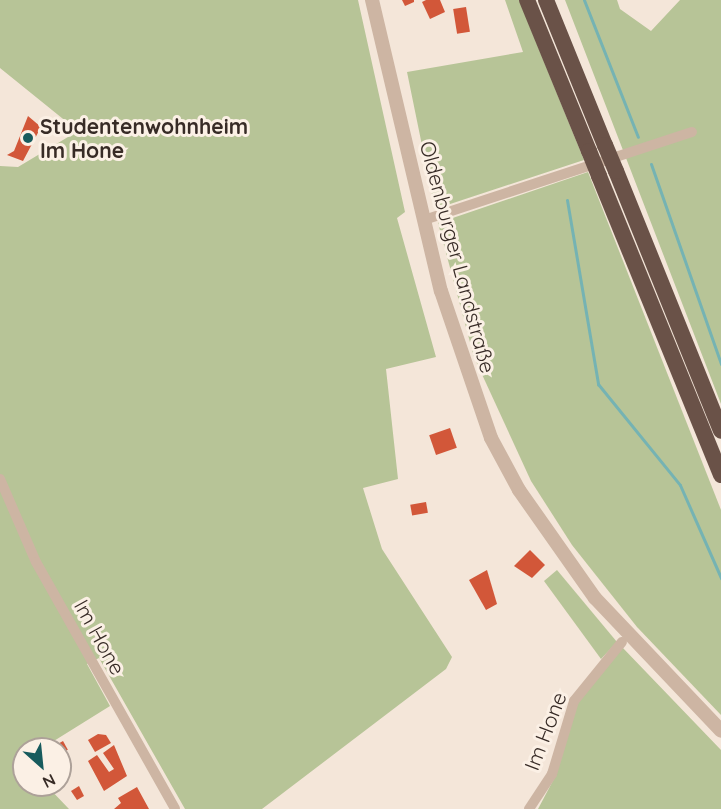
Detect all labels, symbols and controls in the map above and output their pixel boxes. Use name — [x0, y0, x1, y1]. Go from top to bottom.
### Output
place label: Studentenwohnheim Im Hone — [40, 113, 248, 163]
marker: Studentenwohnheim Im Hone — [21, 131, 35, 145]
street label: Oldenburger Landstraße — [415, 138, 501, 376]
street label: Im Hone — [69, 595, 131, 679]
street label: Im Hone — [519, 688, 571, 774]
north arrow — [12, 737, 72, 797]
text: N — [39, 770, 59, 793]

